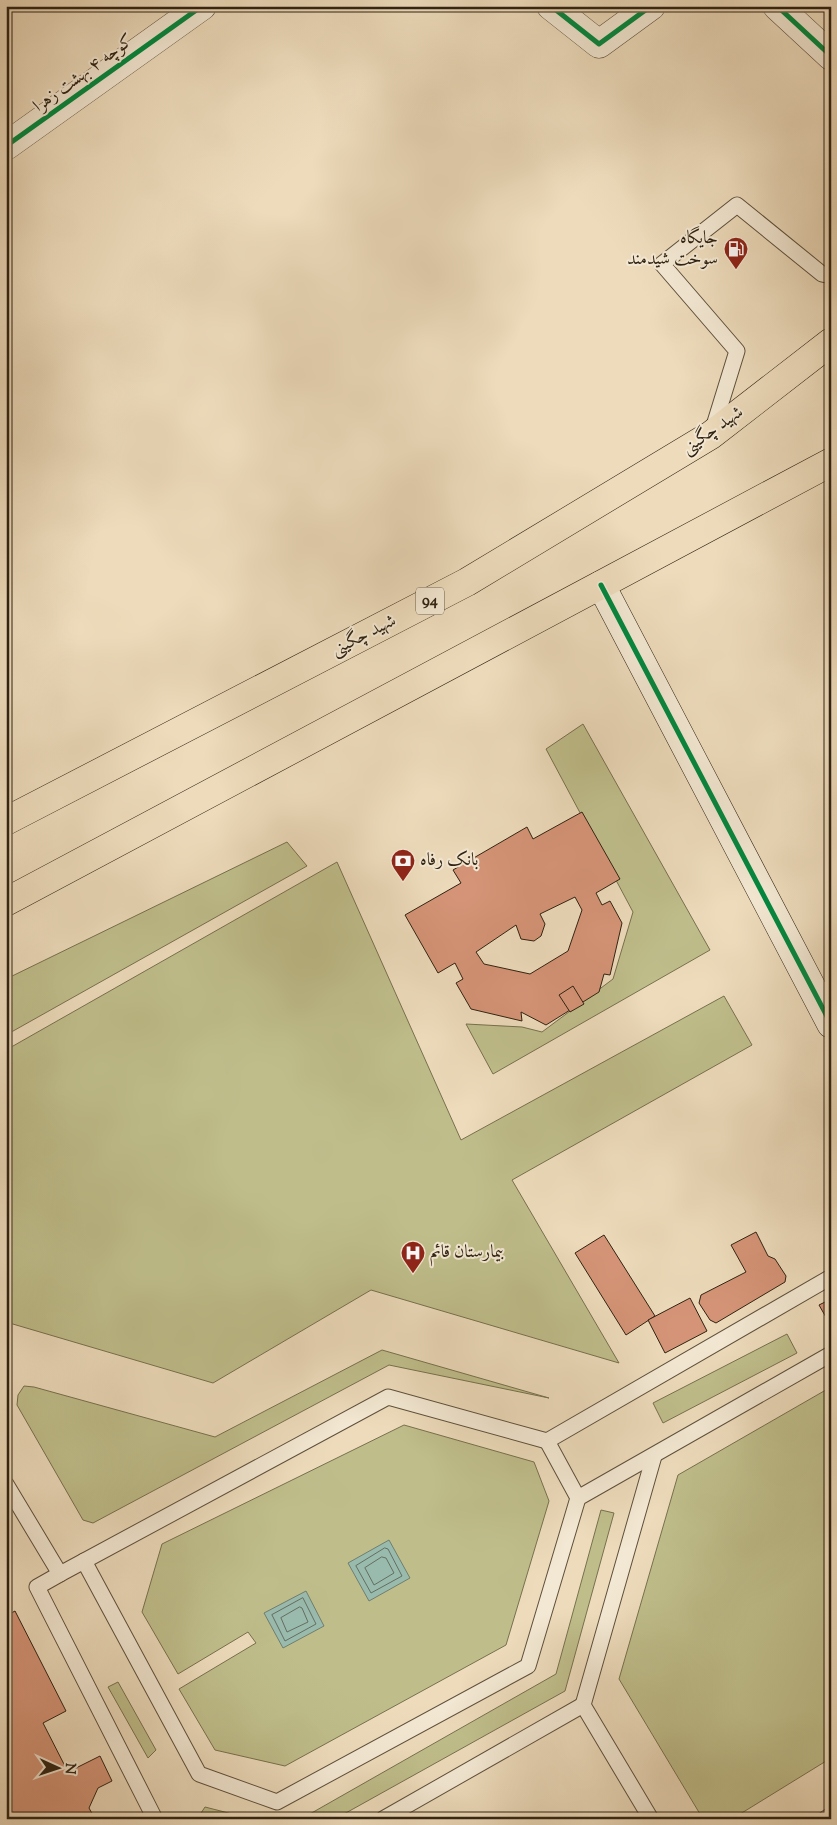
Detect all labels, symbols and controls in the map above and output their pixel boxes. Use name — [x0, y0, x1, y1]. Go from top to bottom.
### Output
street label: کوچه ۴ بهشت زهرا — [28, 29, 140, 119]
place label: جایگاه سوخت شیدمند — [627, 225, 718, 273]
fuel station icon: جایگاه سوخت شیدمند — [723, 236, 749, 270]
street label: شهید چگینی — [676, 399, 749, 462]
road number: 94 — [416, 588, 444, 614]
street label: شهید چگینی — [326, 608, 401, 664]
bank icon: بانک رفاه — [390, 848, 416, 882]
place label: بانک رفاه — [420, 848, 478, 874]
hospital icon: بیمارستان قائم — [400, 1240, 426, 1274]
place label: بیمارستان قائم — [430, 1240, 504, 1267]
north arrow — [32, 1742, 82, 1792]
text: N — [59, 1762, 79, 1775]

